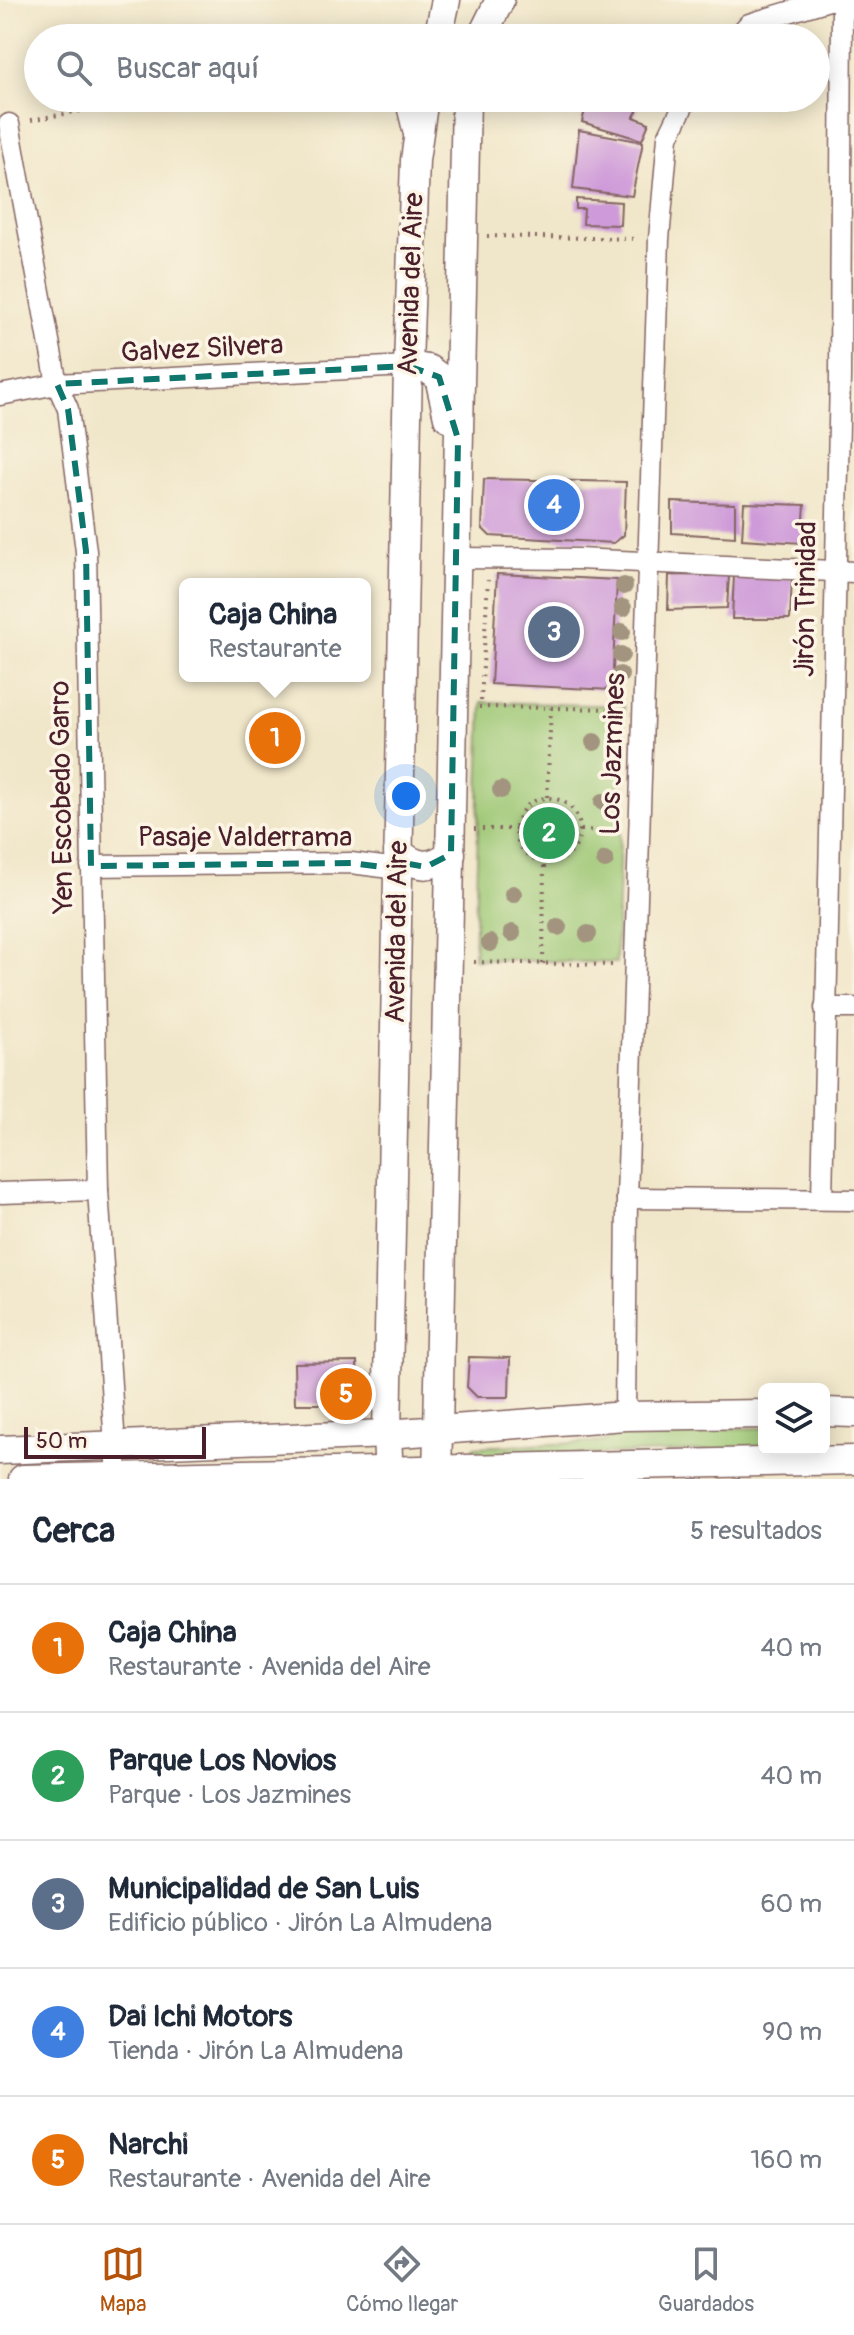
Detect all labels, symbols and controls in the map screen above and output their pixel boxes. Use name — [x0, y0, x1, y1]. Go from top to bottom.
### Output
search box — [24, 24, 830, 112]
icon: search — [52, 46, 96, 90]
text: Buscar aquí — [116, 50, 259, 87]
street label: Avenida del Aire — [390, 192, 432, 376]
street label: Galvez Silvera — [120, 327, 284, 371]
pin: 4 — [528, 475, 580, 535]
street label: Jirón Trinidad — [787, 521, 825, 677]
popup — [179, 578, 371, 682]
text: Caja China — [209, 596, 337, 633]
pin: 3 — [528, 602, 580, 662]
text: Restaurante — [209, 633, 341, 665]
street label: Los Jazmines — [593, 672, 633, 836]
street label: Yen Escobedo Garro — [42, 680, 82, 915]
pin: 1 — [249, 708, 301, 768]
your location — [386, 776, 426, 816]
pin: 2 — [523, 803, 575, 863]
street label: Pasaje Valderrama — [138, 820, 352, 855]
street label: Avenida del Aire — [378, 840, 416, 1024]
pin: 5 — [320, 1364, 372, 1424]
map controls — [758, 1383, 830, 1455]
button: layers — [758, 1383, 830, 1455]
scale bar — [24, 1423, 206, 1459]
text: 50 m — [36, 1427, 87, 1455]
text: Cerca — [32, 1510, 115, 1553]
text: 5 resultados — [690, 1515, 822, 1547]
text: Caja China — [108, 1614, 237, 1651]
text: 1 — [53, 1632, 63, 1664]
text: 40 m — [760, 1632, 822, 1664]
text: Restaurante · Avenida del Aire — [108, 1651, 431, 1683]
text: Parque Los Novios — [108, 1742, 336, 1779]
text: 2 — [51, 1760, 65, 1792]
text: 40 m — [760, 1760, 822, 1792]
text: Parque · Los Jazmines — [108, 1779, 351, 1811]
text: Municipalidad de San Luis — [108, 1870, 419, 1907]
text: 3 — [51, 1888, 65, 1920]
text: 60 m — [760, 1888, 822, 1920]
text: Edificio público · Jirón La Almudena — [108, 1907, 492, 1939]
text: Dai Ichi Motors — [108, 1998, 292, 2035]
text: 4 — [50, 2016, 66, 2048]
text: 90 m — [762, 2016, 822, 2048]
text: Tienda · Jirón La Almudena — [108, 2035, 403, 2067]
text: Narchi — [108, 2126, 188, 2163]
text: 5 — [51, 2144, 65, 2176]
text: 160 m — [750, 2144, 822, 2176]
text: Restaurante · Avenida del Aire — [108, 2163, 431, 2195]
tab: Mapa — [100, 2242, 146, 2318]
tab: Cómo llegar — [346, 2242, 458, 2318]
tab: Guardados — [658, 2242, 754, 2318]

